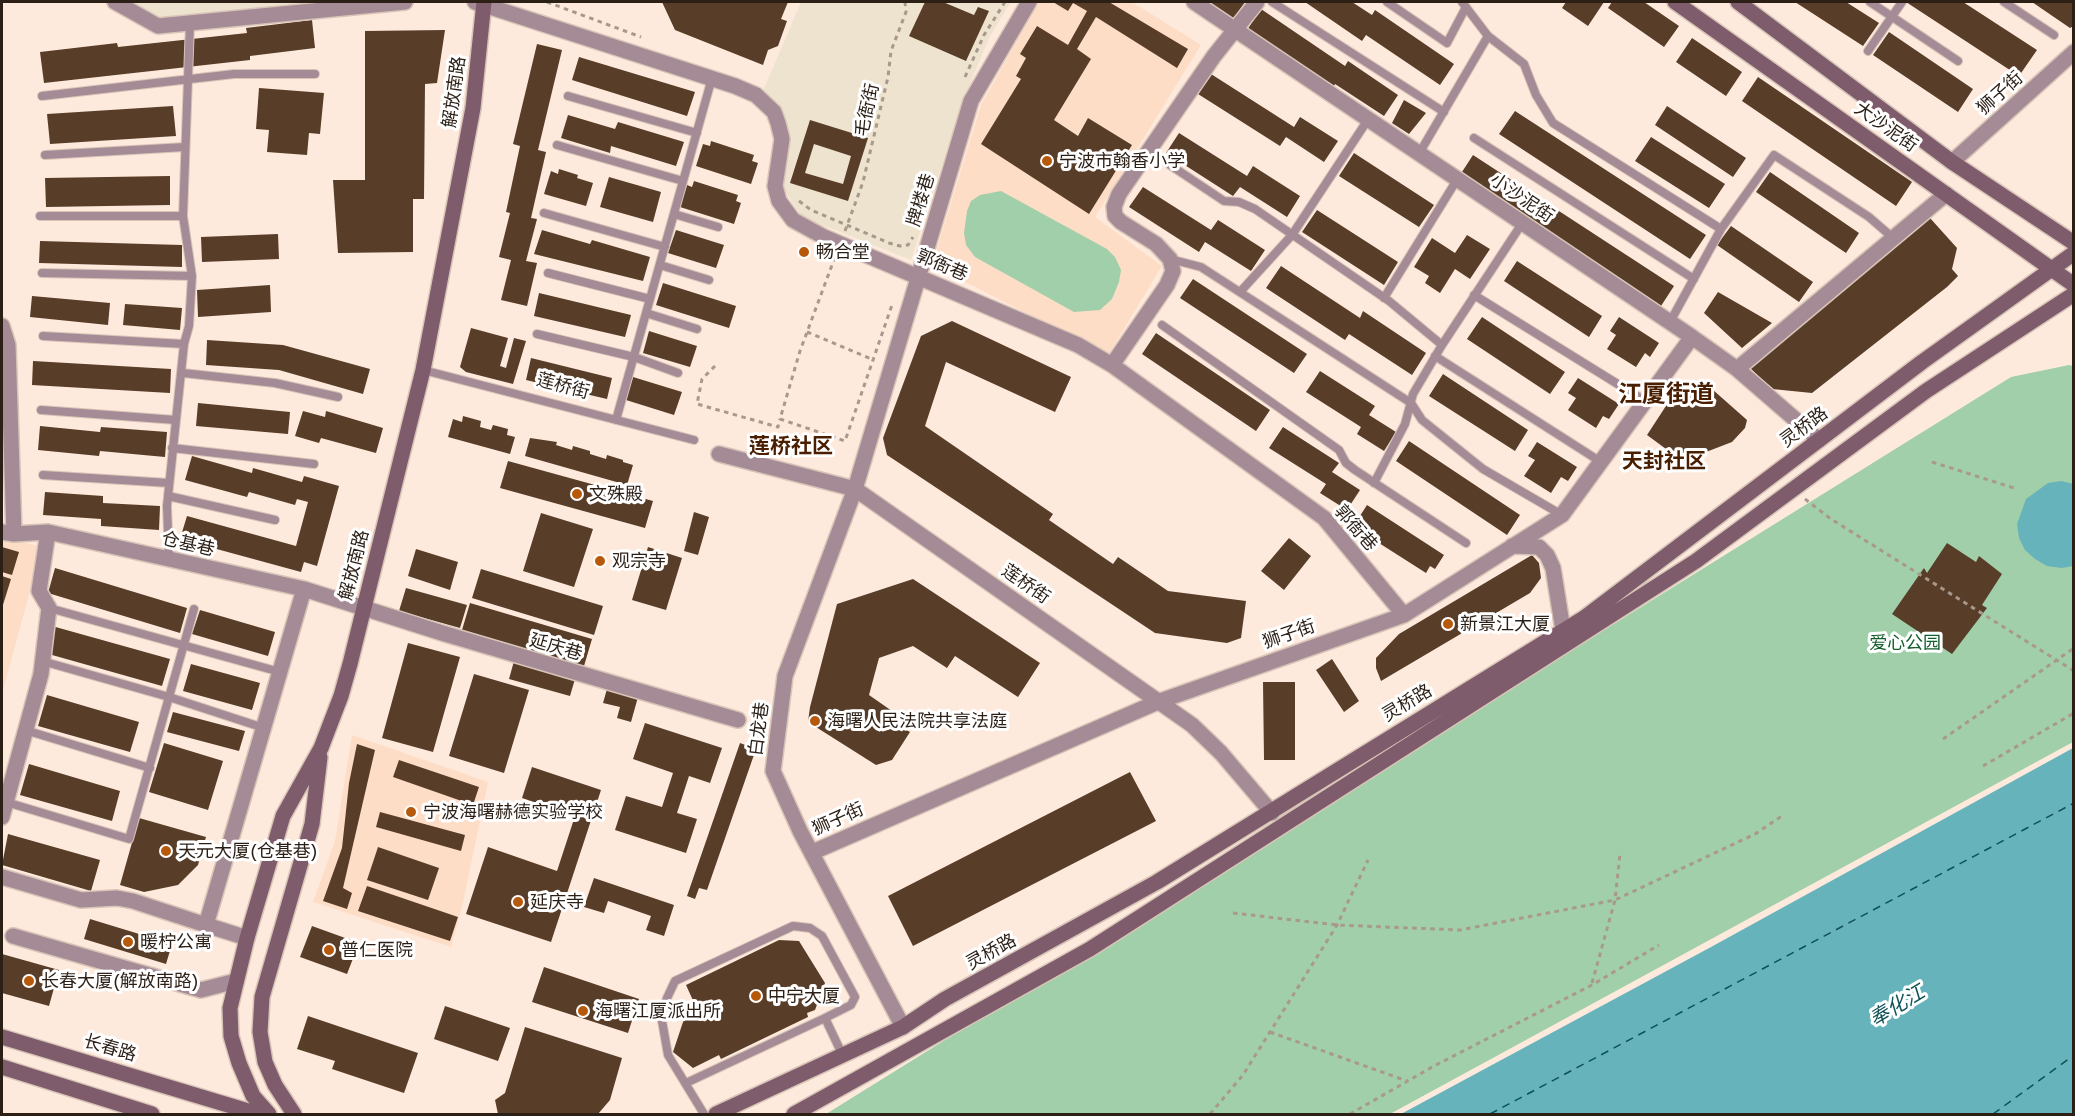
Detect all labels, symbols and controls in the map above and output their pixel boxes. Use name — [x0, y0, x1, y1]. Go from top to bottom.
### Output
street label: 解放南路 — [438, 55, 470, 129]
street label: 狮子街 — [1973, 67, 2027, 119]
street label: 毛衙街 — [850, 81, 884, 139]
street label: 大沙泥街 — [1850, 98, 1922, 156]
place label: 宁波市翰香小学 — [1059, 150, 1185, 172]
marker: 宁波市翰香小学 — [1040, 154, 1054, 168]
street label: 小沙泥街 — [1486, 169, 1558, 227]
street label: 牌楼巷 — [903, 171, 939, 229]
place label: 畅合堂 — [816, 241, 870, 263]
marker: 畅合堂 — [797, 245, 811, 259]
street label: 郭衙巷 — [913, 245, 971, 285]
street label: 莲桥街 — [534, 369, 592, 403]
district label: 江厦街道 — [1618, 380, 1714, 408]
street label: 灵桥路 — [1776, 402, 1832, 452]
district label: 莲桥社区 — [749, 433, 833, 459]
district label: 天封社区 — [1622, 448, 1706, 474]
place label: 文殊殿 — [589, 483, 643, 505]
marker: 文殊殿 — [570, 487, 584, 501]
street label: 郭衙巷 — [1330, 501, 1382, 555]
street label: 仓基巷 — [159, 527, 217, 561]
street label: 解放南路 — [335, 527, 373, 603]
place label: 观宗寺 — [612, 550, 666, 572]
marker: 观宗寺 — [593, 554, 607, 568]
street label: 莲桥街 — [998, 560, 1054, 608]
place label: 新景江大厦 — [1460, 613, 1550, 635]
street label: 狮子街 — [1260, 615, 1318, 653]
marker: 新景江大厦 — [1441, 617, 1455, 631]
street label: 延庆巷 — [527, 629, 585, 665]
park label: 爱心公园 — [1869, 632, 1941, 654]
street label: 灵桥路 — [1378, 680, 1436, 726]
street label: 白龙巷 — [745, 701, 773, 757]
place label: 海曙人民法院共享法庭 — [827, 710, 1007, 732]
marker: 海曙人民法院共享法庭 — [808, 714, 822, 728]
street label: 狮子街 — [809, 798, 867, 840]
place label: 宁波海曙赫德实验学校 — [423, 801, 603, 823]
marker: 宁波海曙赫德实验学校 — [404, 805, 418, 819]
place label: 天元大厦(仓基巷) — [178, 840, 318, 862]
marker: 天元大厦(仓基巷) — [159, 844, 173, 858]
place label: 延庆寺 — [530, 891, 584, 913]
marker: 延庆寺 — [511, 895, 525, 909]
street label: 灵桥路 — [962, 929, 1020, 975]
place label: 暖柠公寓 — [140, 931, 212, 953]
marker: 暖柠公寓 — [121, 935, 135, 949]
place label: 普仁医院 — [341, 939, 413, 961]
marker: 普仁医院 — [322, 943, 336, 957]
place label: 长春大厦(解放南路) — [41, 970, 199, 992]
marker: 长春大厦(解放南路) — [22, 974, 36, 988]
water label: 奉化江 — [1865, 980, 1929, 1032]
place label: 中宁大厦 — [768, 985, 840, 1007]
marker: 中宁大厦 — [749, 989, 763, 1003]
place label: 海曙江厦派出所 — [595, 1000, 721, 1022]
marker: 海曙江厦派出所 — [576, 1004, 590, 1018]
street label: 长春路 — [81, 1030, 139, 1066]

